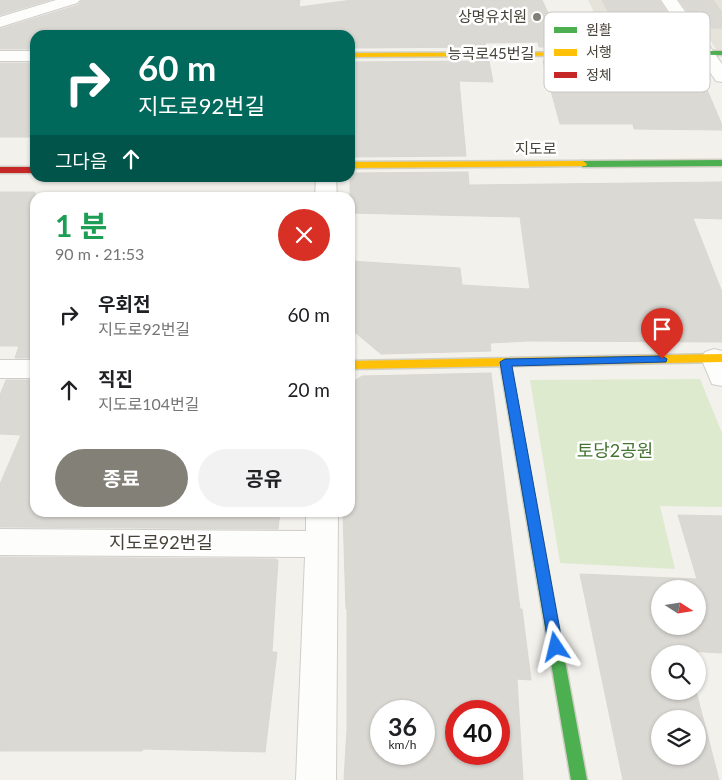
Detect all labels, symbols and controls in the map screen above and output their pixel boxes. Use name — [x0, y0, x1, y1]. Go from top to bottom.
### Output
place label: 상명유치원 — [458, 7, 527, 25]
marker: 상명유치원 — [531, 11, 543, 23]
legend — [544, 12, 710, 92]
text: 원활 — [586, 21, 612, 38]
text: 서행 — [586, 43, 612, 60]
street label: 능곡로45번길 — [448, 44, 534, 62]
text: 60 m — [138, 46, 216, 88]
icon: right — [55, 50, 120, 115]
text: 정체 — [586, 66, 612, 83]
text: 지도로92번길 — [138, 92, 265, 119]
street label: 지도로 — [515, 139, 557, 157]
icon: ahead — [117, 145, 145, 173]
text: 그다음 — [55, 149, 107, 172]
text: 1 분 — [55, 207, 107, 243]
button: close — [278, 209, 330, 261]
text: 90 m · 21:53 — [55, 244, 144, 263]
text: 우회전 — [98, 292, 150, 315]
icon: right — [55, 301, 83, 329]
text: 60 m — [287, 303, 330, 326]
pin — [641, 308, 683, 359]
icon: arrive — [648, 315, 676, 343]
text: 지도로92번길 — [98, 319, 190, 338]
text: 직진 — [98, 367, 133, 390]
icon: ahead — [55, 376, 83, 404]
text: 20 m — [287, 378, 330, 401]
text: 지도로104번길 — [98, 394, 199, 413]
park label: 토당2공원 — [577, 439, 653, 461]
button: 종료 — [55, 449, 188, 507]
button: 공유 — [198, 449, 330, 507]
street label: 지도로92번길 — [109, 531, 213, 553]
north arrow — [651, 580, 706, 635]
map controls — [651, 580, 706, 765]
position arrow — [529, 620, 581, 672]
button: search — [651, 645, 706, 700]
speed limit sign: 40 — [445, 700, 510, 765]
button: layers — [651, 710, 706, 765]
text: 36 — [388, 711, 417, 741]
text: km/h — [388, 737, 417, 752]

